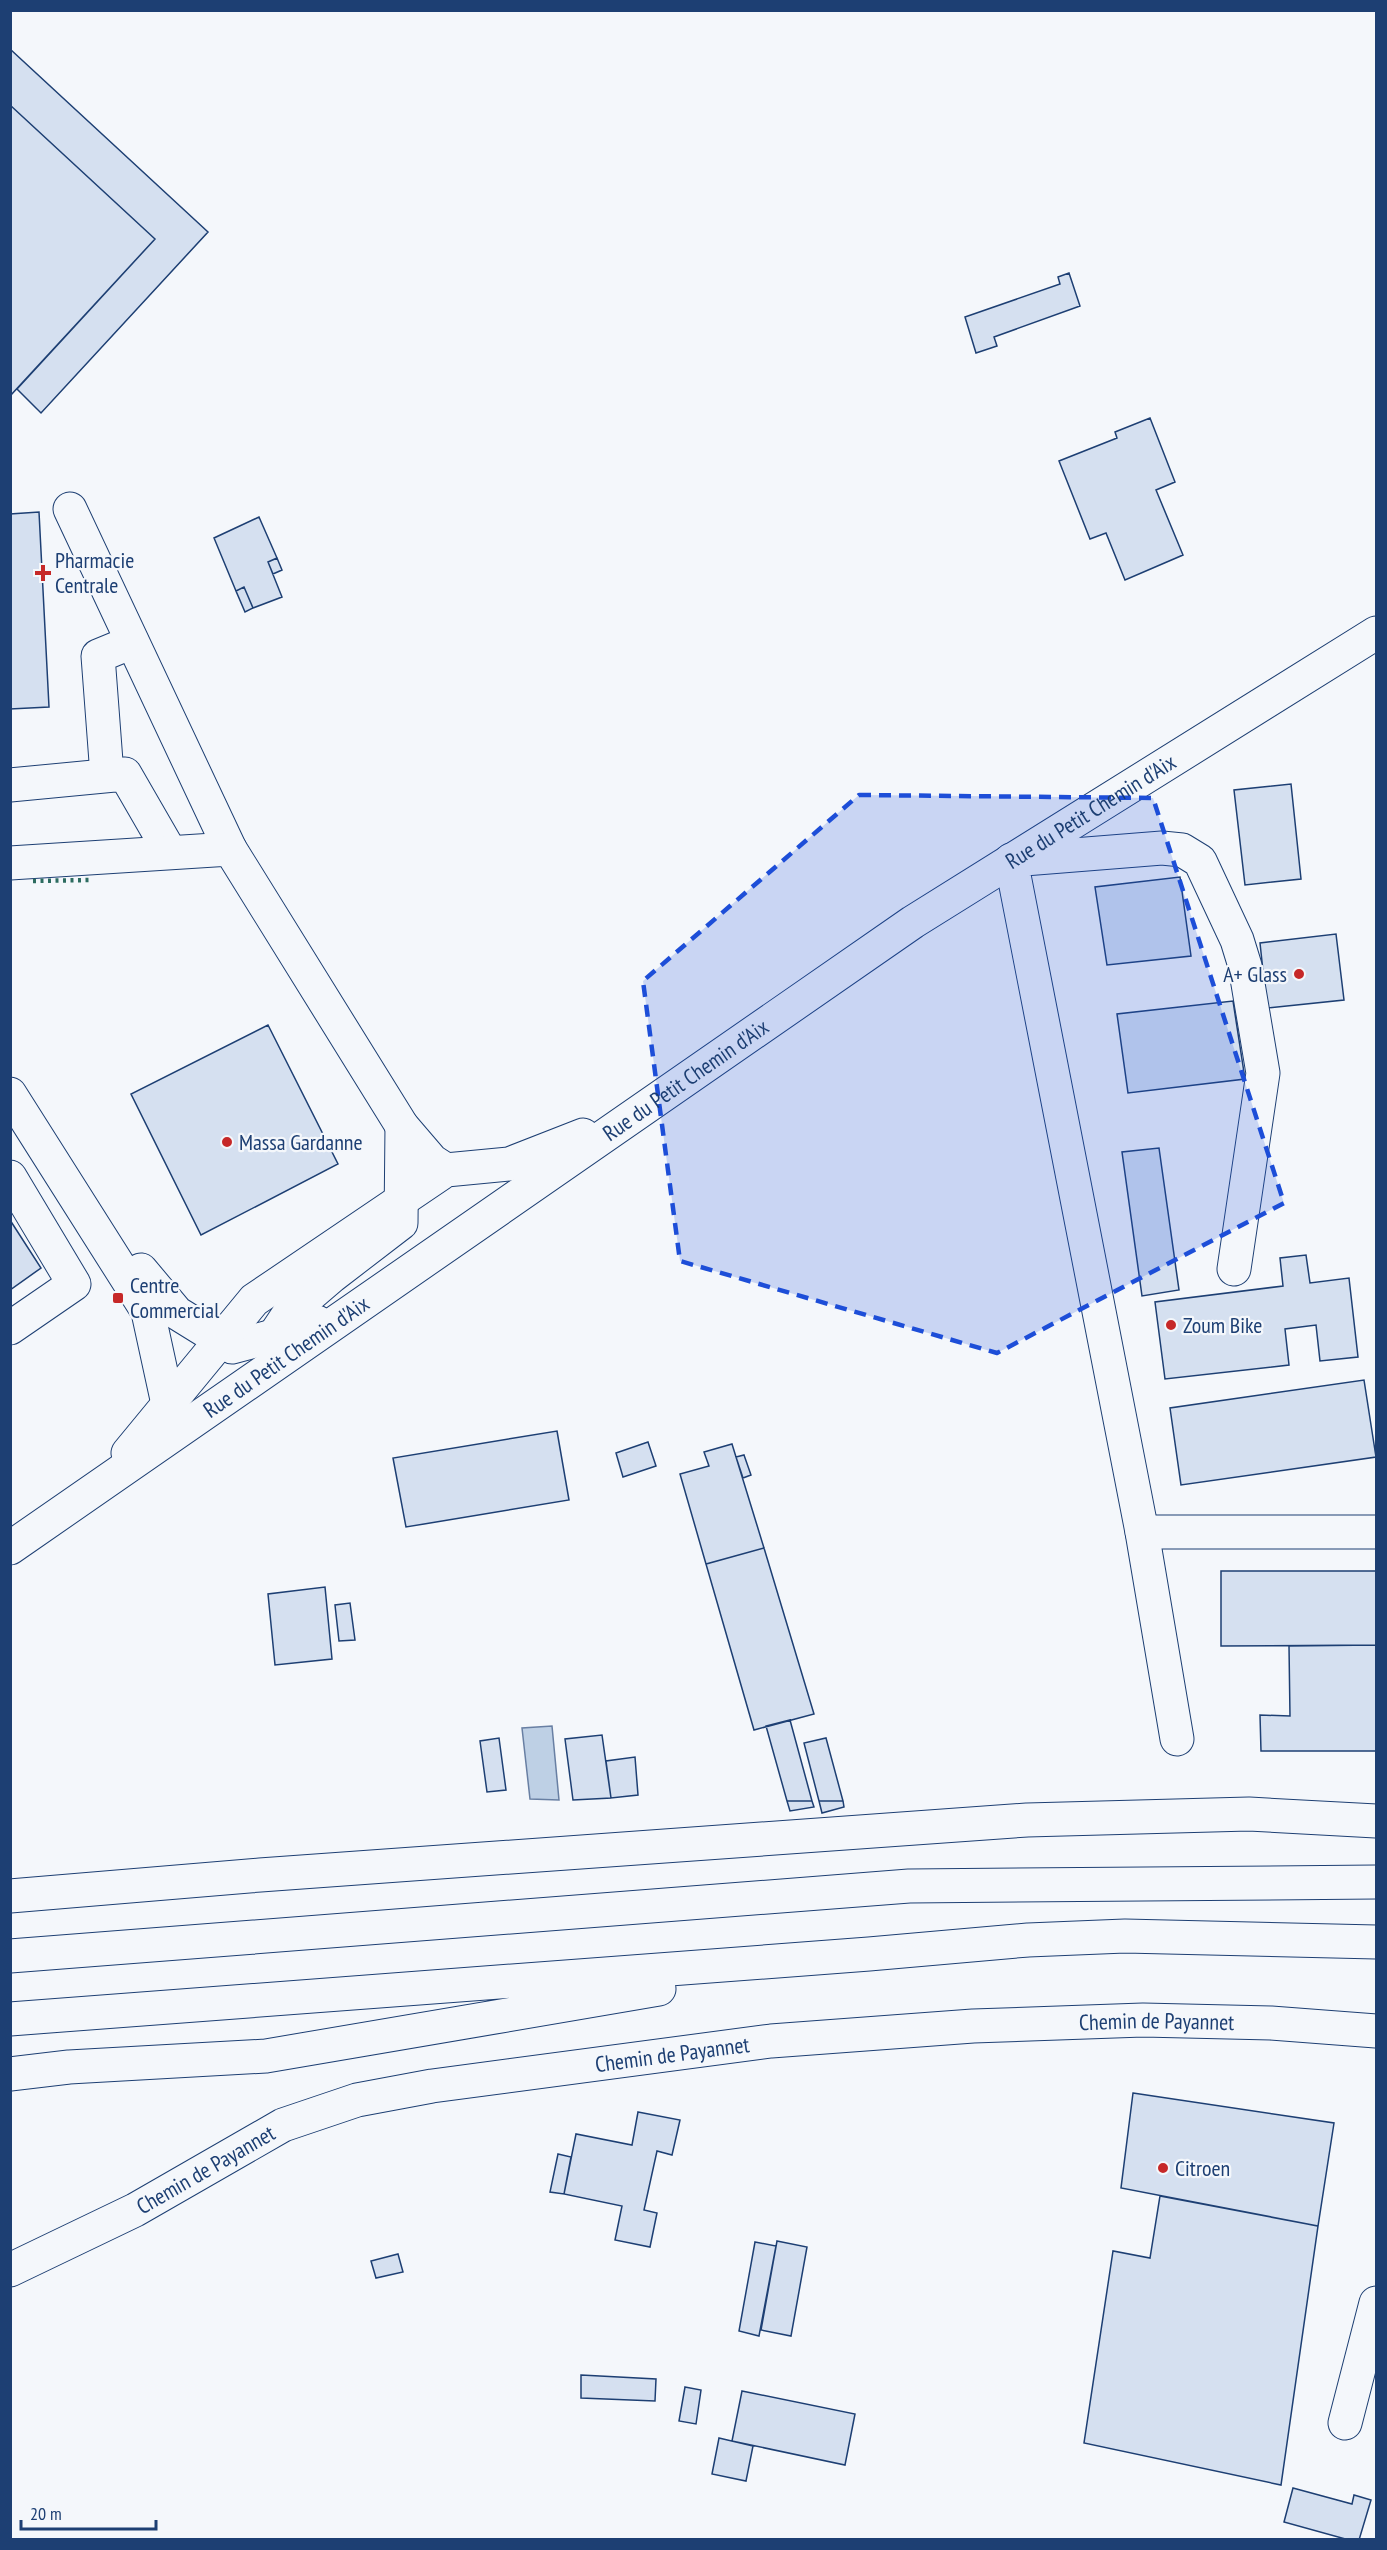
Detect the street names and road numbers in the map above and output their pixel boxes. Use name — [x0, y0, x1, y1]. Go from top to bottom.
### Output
street label: Rue du Petit Chemin d'Aix — [1000, 748, 1181, 875]
street label: Rue du Petit Chemin d'Aix — [597, 1012, 774, 1147]
street label: Rue du Petit Chemin d'Aix — [198, 1289, 374, 1424]
street label: Chemin de Payannet — [1079, 2006, 1235, 2036]
street label: Chemin de Payannet — [593, 2030, 751, 2078]
street label: Chemin de Payannet — [131, 2119, 280, 2220]

